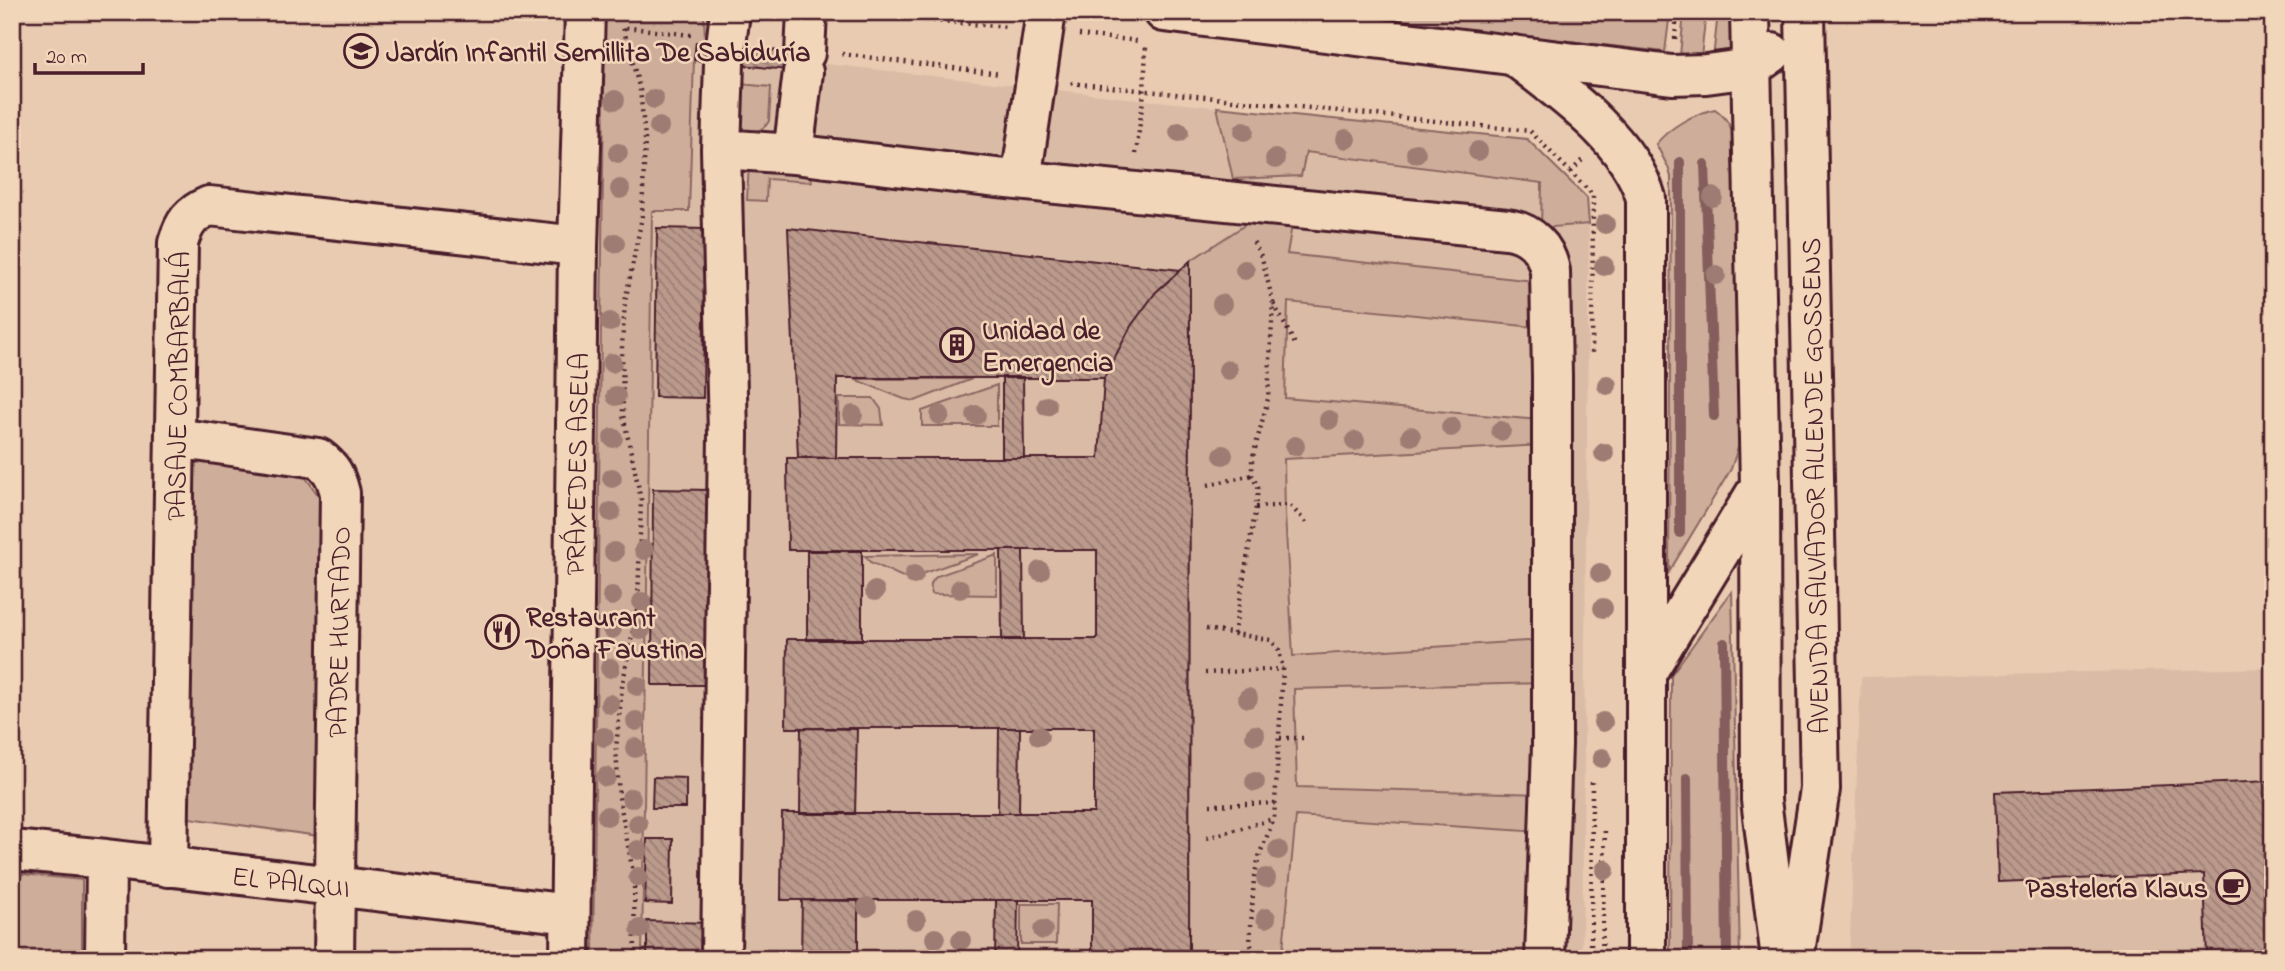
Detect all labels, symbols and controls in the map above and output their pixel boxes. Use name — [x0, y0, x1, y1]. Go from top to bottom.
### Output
scale bar — [35, 32, 144, 76]
school or university icon: Jardín Infantil Semillita De Sabiduría — [342, 32, 380, 70]
place label: Jardín Infantil Semillita De Sabiduría — [386, 34, 810, 75]
text: 20 m — [46, 43, 87, 73]
street label: AVENIDA SALVADOR ALLENDE GOSSENS — [1793, 237, 1842, 735]
street label: PASAJE COMBARBALÁ — [158, 251, 203, 521]
place label: Unidad de Emergencia — [982, 312, 1113, 386]
building icon: Unidad de Emergencia — [938, 326, 976, 364]
street label: PRÁXEDES ASELA — [557, 352, 602, 576]
street label: PADRE HURTADO — [319, 526, 364, 738]
place label: Restaurant Doña Faustina — [524, 599, 704, 672]
restaurant icon: Restaurant Doña Faustina — [483, 613, 521, 651]
street label: EL PALQUI — [229, 858, 352, 911]
cafe icon: Pastelería Klaus — [2214, 868, 2252, 906]
place label: Pastelería Klaus — [2025, 870, 2208, 911]

